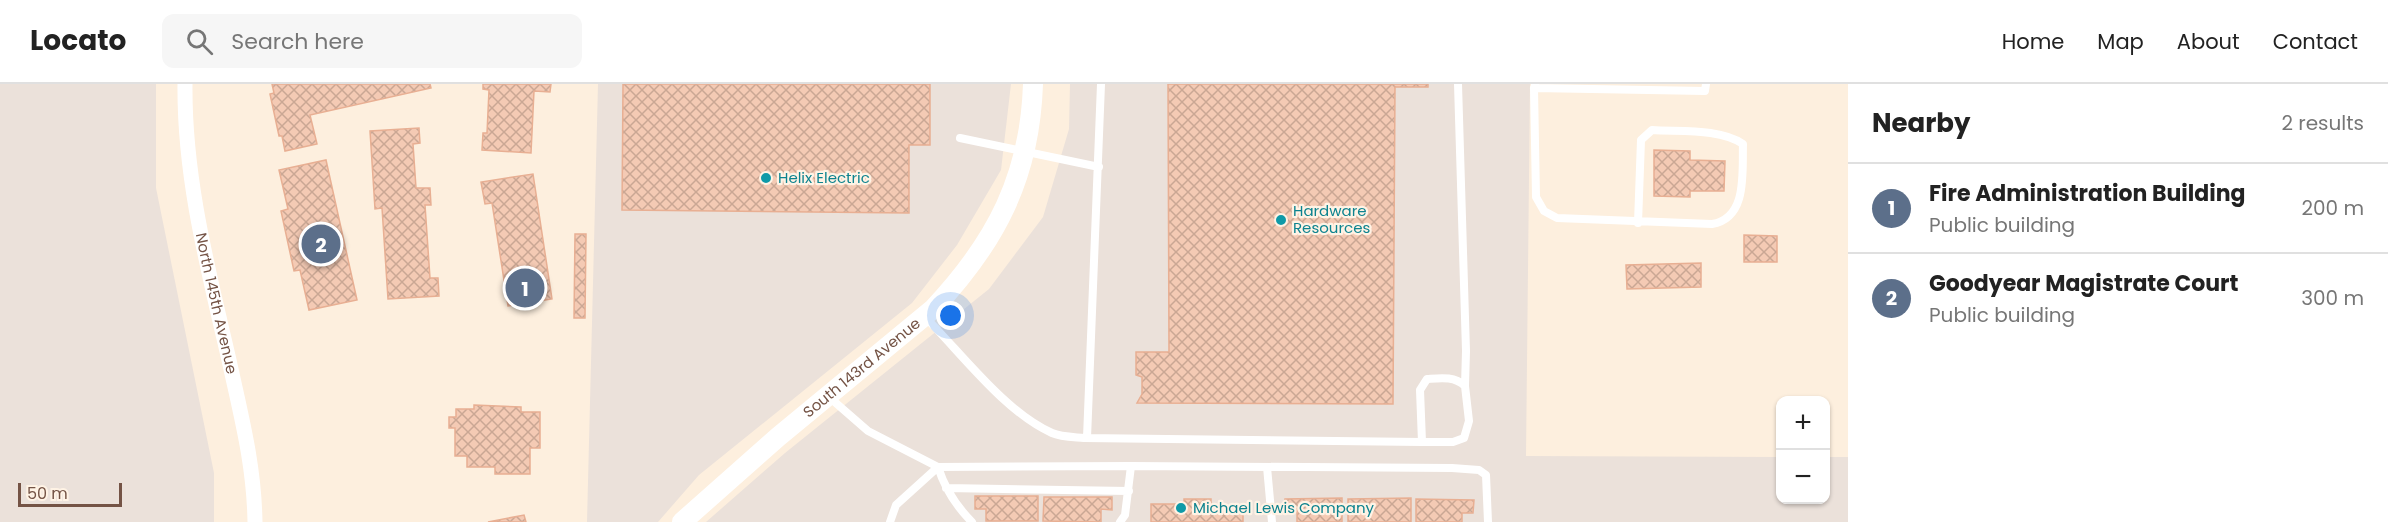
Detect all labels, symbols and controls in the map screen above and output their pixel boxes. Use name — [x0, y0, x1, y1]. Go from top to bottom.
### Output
search box — [162, 14, 582, 68]
text: Locato — [30, 21, 126, 60]
icon: search — [183, 25, 216, 58]
text: Search here — [231, 26, 364, 57]
text: Home — [2002, 27, 2064, 56]
text: Map — [2097, 27, 2144, 56]
text: About — [2177, 27, 2240, 56]
text: Contact — [2273, 27, 2358, 56]
text: Nearby — [1872, 105, 1970, 141]
text: 2 results — [2281, 109, 2364, 137]
place label: Helix Electric — [778, 167, 870, 188]
marker: Helix Electric — [759, 171, 773, 185]
text: Fire Administration Building — [1929, 178, 2245, 209]
text: 1 — [1888, 194, 1895, 222]
text: 200 m — [2301, 194, 2364, 222]
place label: Hardware Resources — [1293, 200, 1370, 238]
text: Public building — [1929, 211, 2075, 239]
marker: Hardware Resources — [1274, 213, 1288, 227]
pin: 2 — [302, 222, 340, 266]
street label: North 145th Avenue — [191, 231, 243, 376]
pin: 1 — [506, 266, 544, 310]
text: Goodyear Magistrate Court — [1929, 268, 2238, 299]
text: 2 — [1886, 284, 1897, 312]
text: 300 m — [2301, 284, 2364, 312]
your location — [936, 301, 965, 330]
text: Public building — [1929, 301, 2075, 329]
street label: South 143rd Avenue — [798, 313, 925, 422]
map controls — [1776, 396, 1830, 504]
button: + — [1776, 396, 1830, 450]
button: − — [1776, 450, 1830, 504]
scale bar — [18, 480, 122, 508]
text: 50 m — [27, 482, 68, 505]
place label: Michael Lewis Company — [1193, 497, 1375, 518]
marker: Michael Lewis Company — [1174, 501, 1188, 515]

